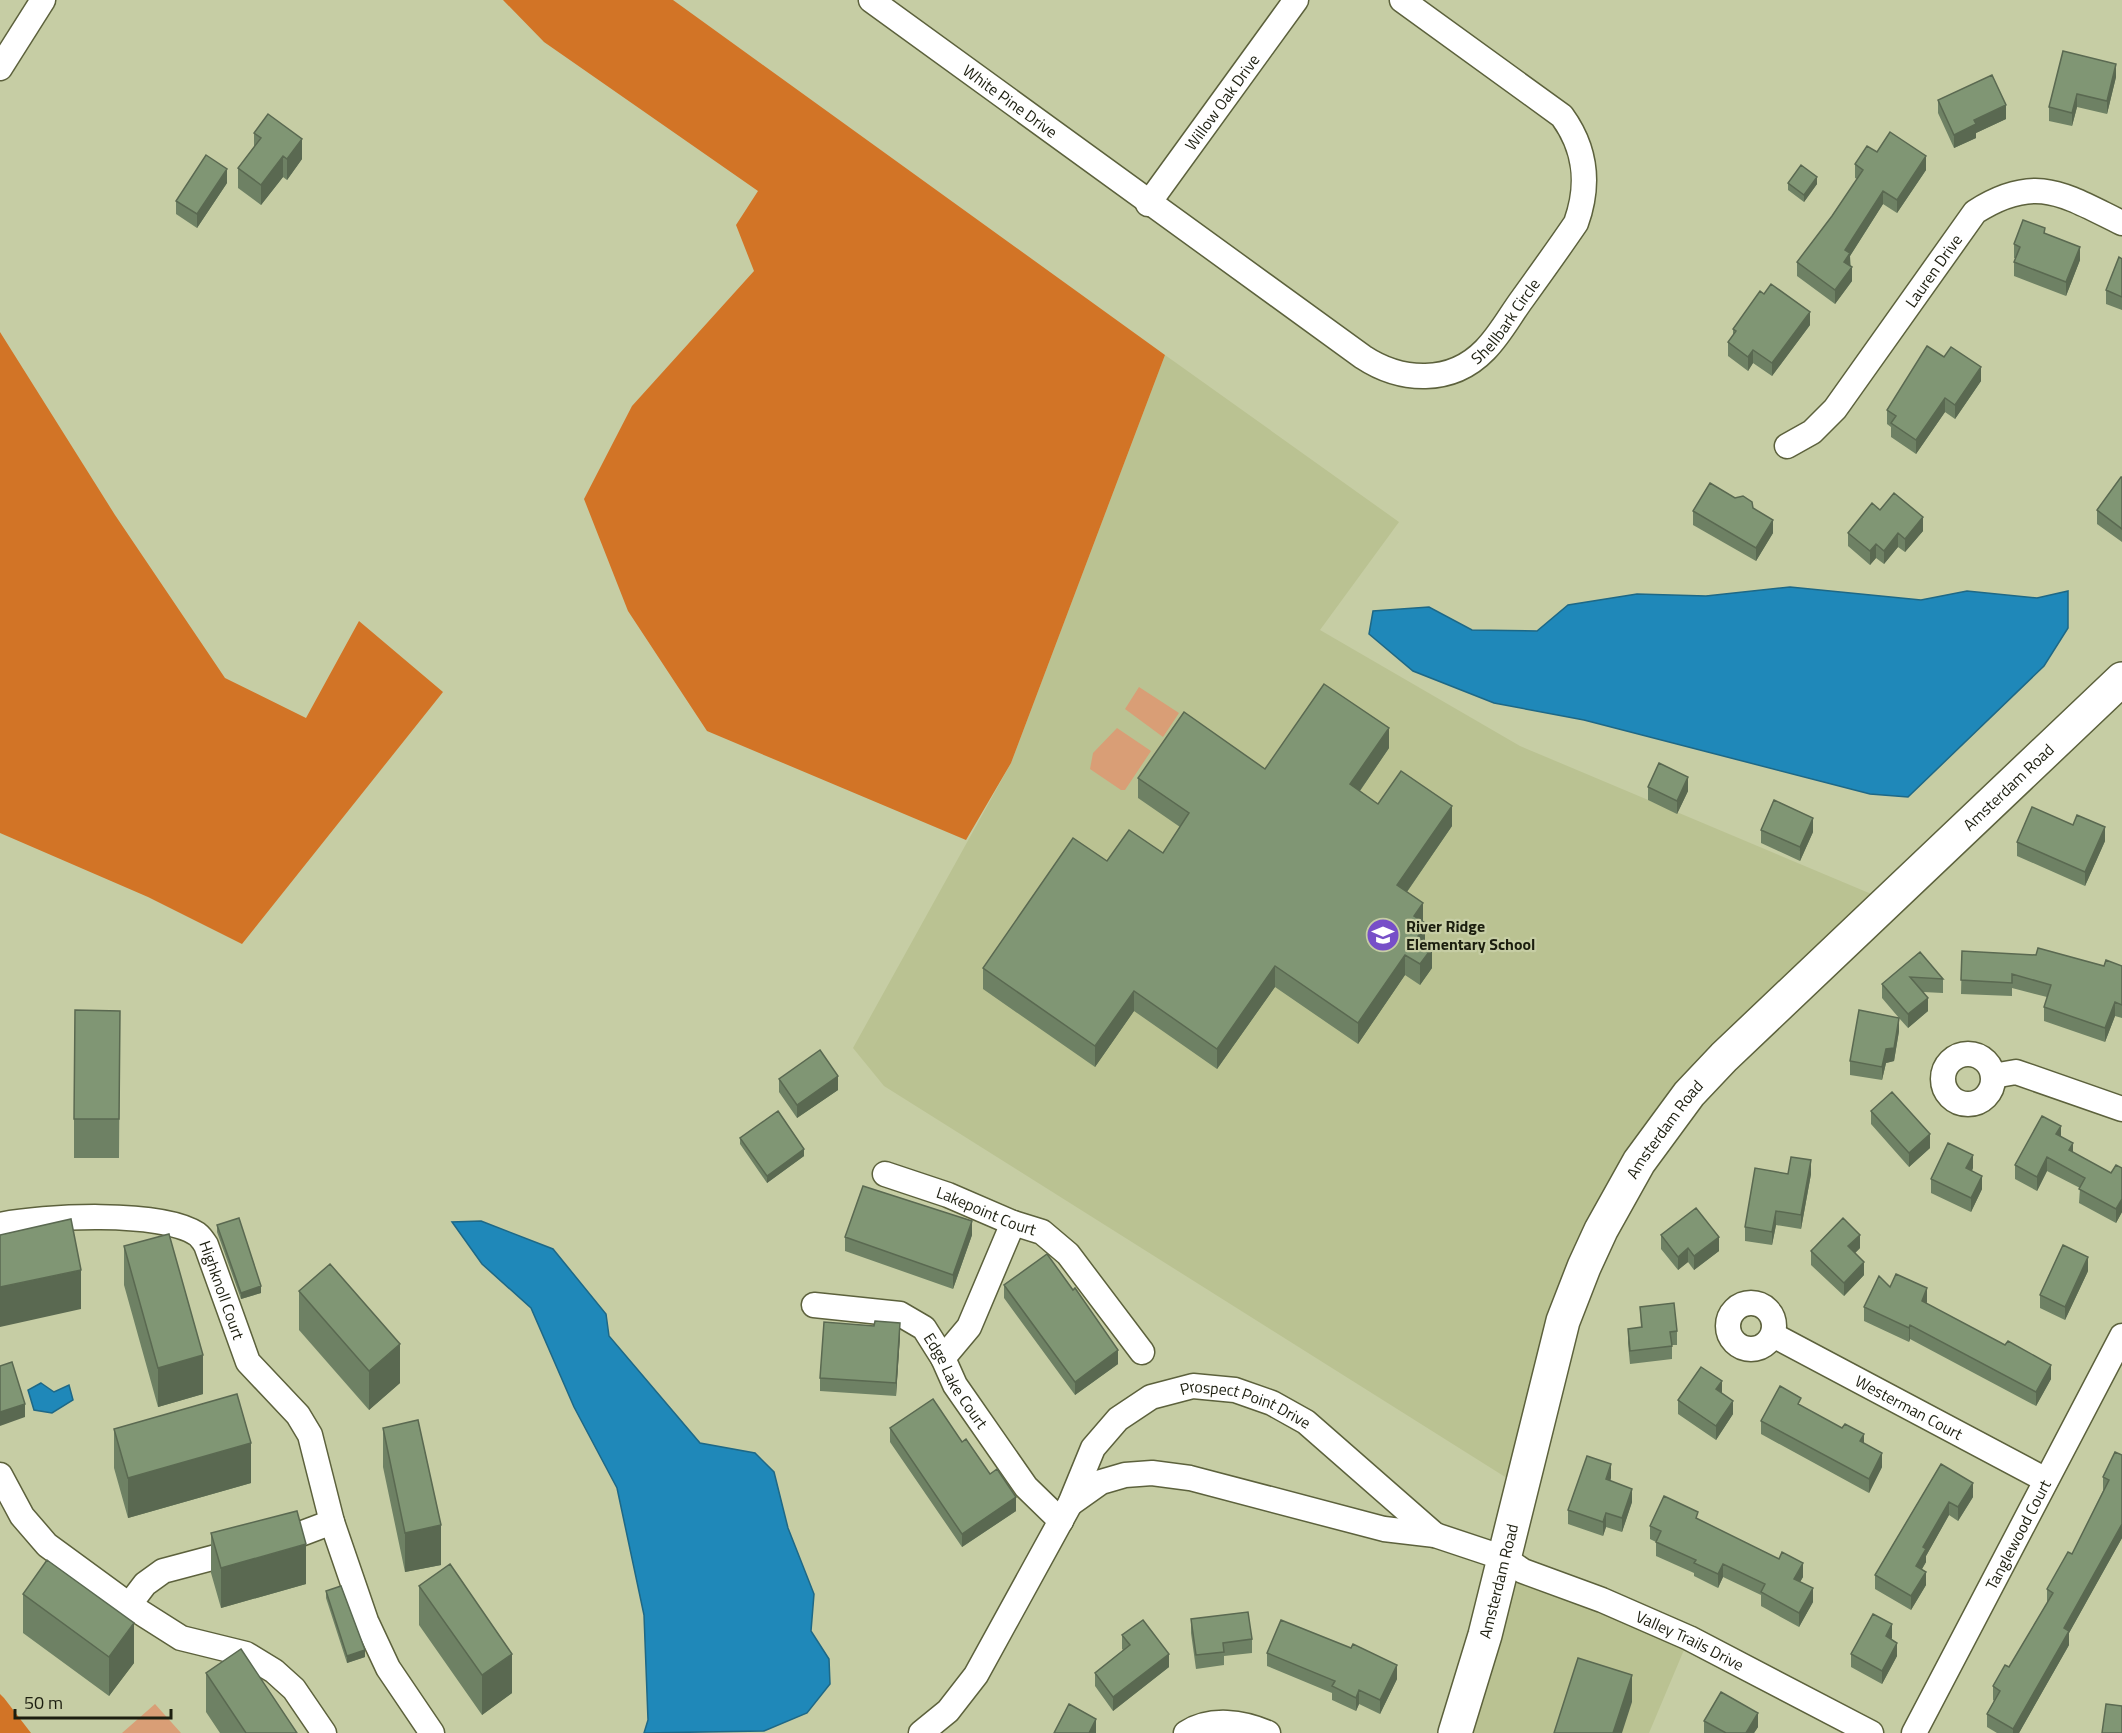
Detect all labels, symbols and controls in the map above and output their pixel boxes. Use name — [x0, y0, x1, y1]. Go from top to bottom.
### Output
street label: Willow Oak Drive — [1179, 49, 1265, 155]
street label: White Pine Drive — [958, 58, 1063, 144]
street label: Lauren Drive — [1899, 229, 1968, 312]
street label: Shellbark Circle — [1466, 273, 1546, 370]
street label: Amsterdam Road — [1957, 738, 2059, 836]
place label: River Ridge Elementary School — [1406, 914, 1535, 956]
school or university icon: River Ridge Elementary School — [1365, 917, 1401, 953]
street label: Amsterdam Road — [1620, 1074, 1709, 1183]
street label: Lakepoint Court — [933, 1180, 1040, 1242]
street label: Highknoll Court — [193, 1237, 251, 1343]
street label: Edge Lake Court — [918, 1328, 994, 1434]
street label: Westerman Court — [1851, 1369, 1967, 1446]
street label: Prospect Point Drive — [1177, 1374, 1315, 1434]
street label: Tanglewood Court — [1979, 1475, 2057, 1594]
street label: Amsterdam Road — [1473, 1521, 1524, 1641]
street label: Valley Trails Drive — [1632, 1604, 1748, 1677]
scale bar — [15, 1682, 171, 1720]
text: 50 m — [24, 1689, 63, 1716]

